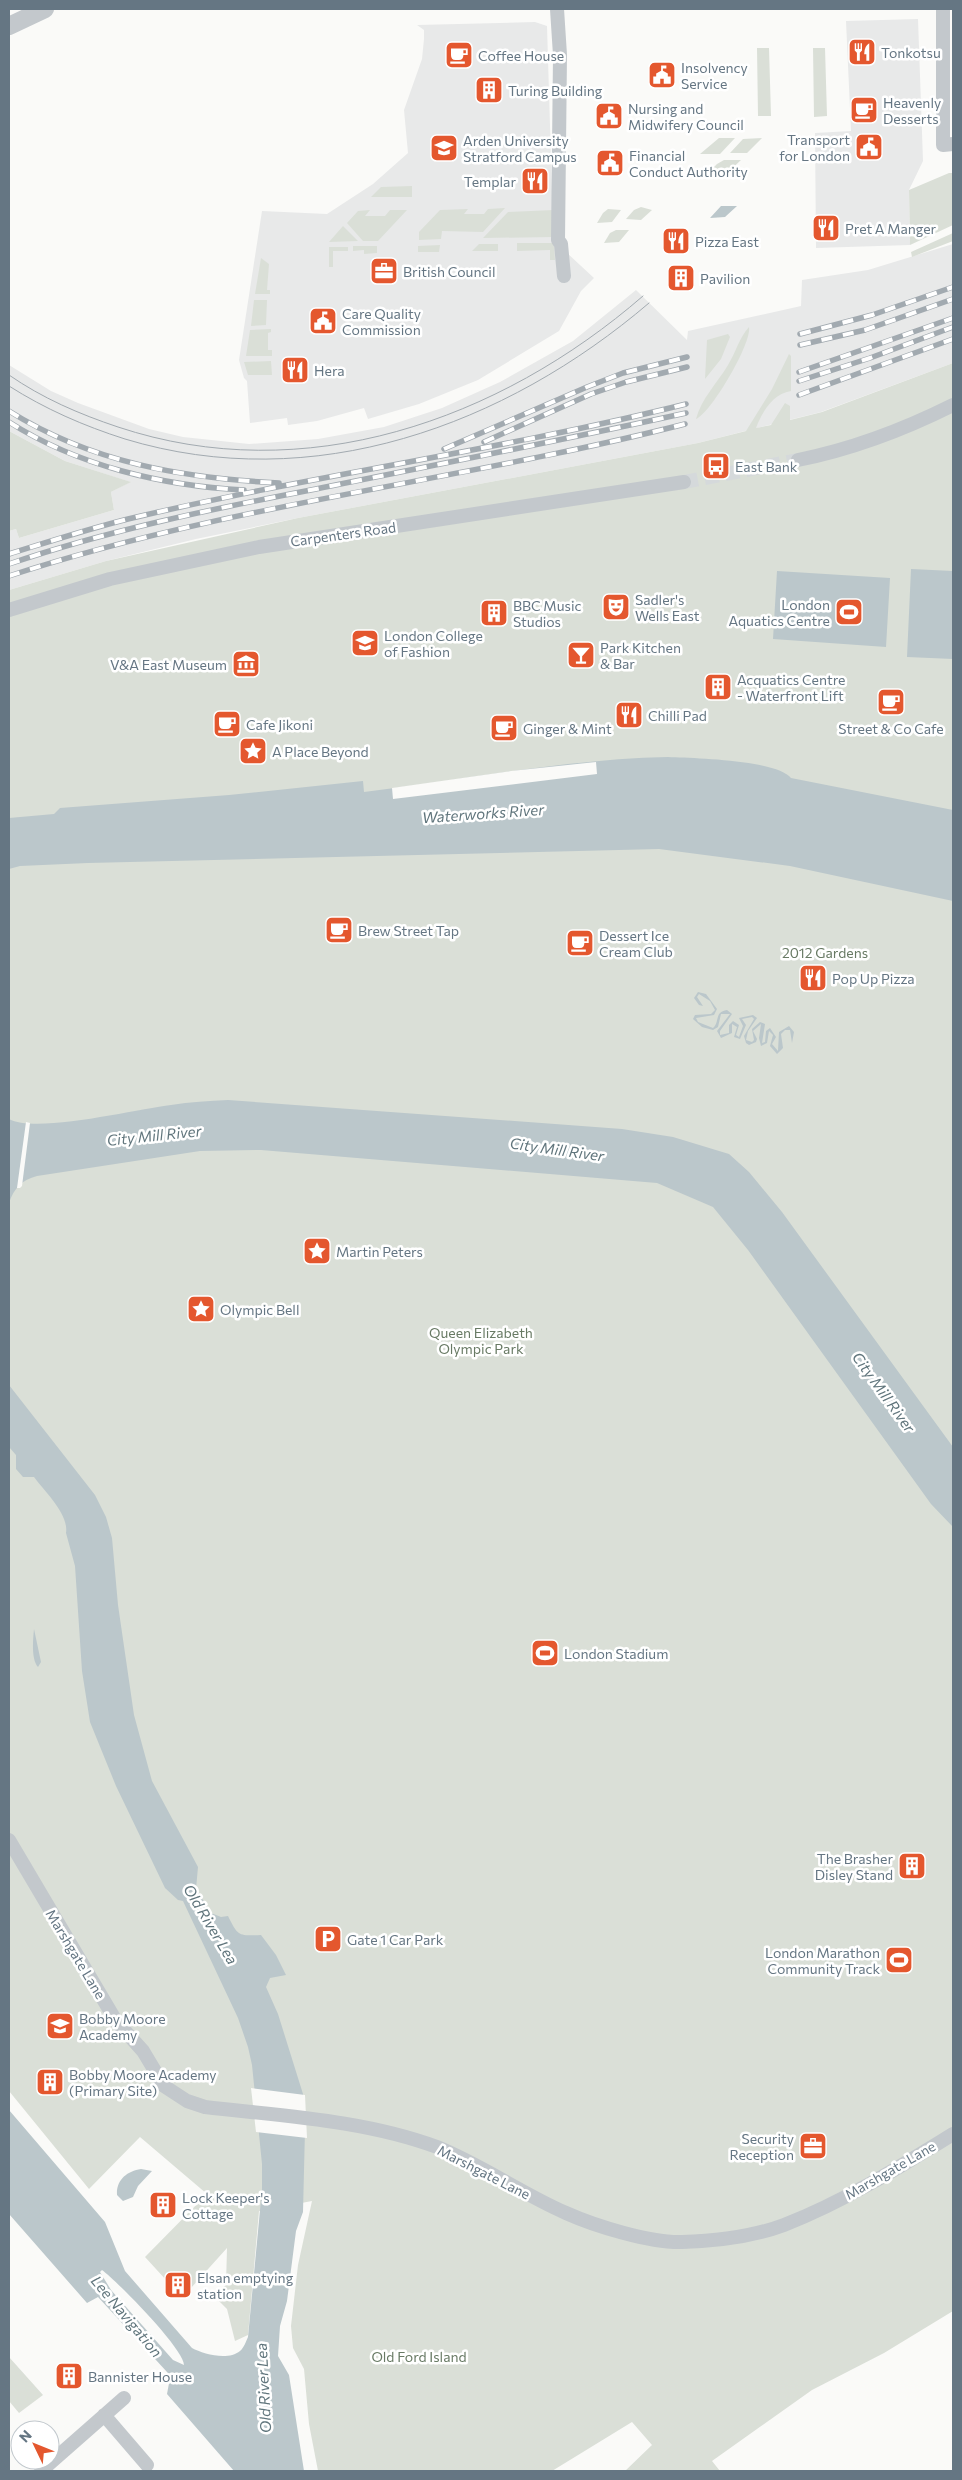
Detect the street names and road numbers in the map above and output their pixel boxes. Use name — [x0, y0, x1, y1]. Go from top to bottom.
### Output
street label: Carpenters Road — [289, 518, 397, 550]
street label: Marshgate Lane — [43, 1906, 109, 2002]
street label: Marshgate Lane — [842, 2137, 938, 2203]
street label: Marshgate Lane — [435, 2141, 533, 2203]

